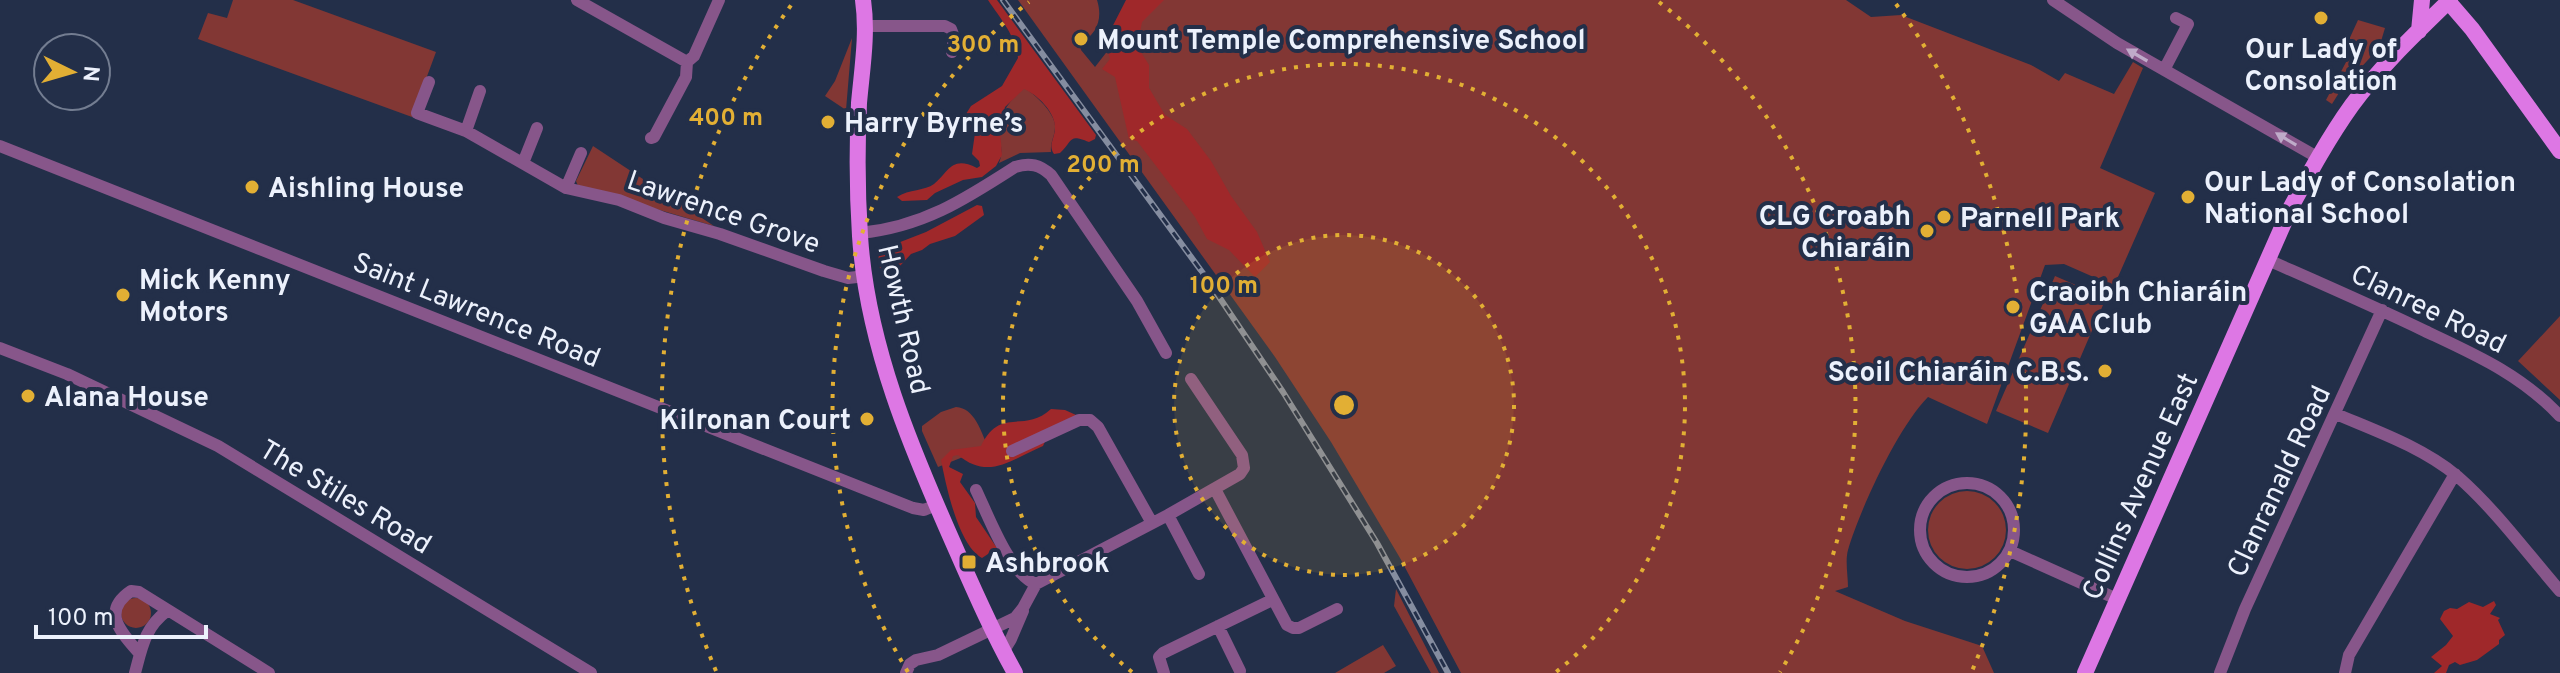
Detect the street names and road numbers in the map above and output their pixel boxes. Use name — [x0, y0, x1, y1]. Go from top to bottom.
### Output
street label: Lawrence Grove — [622, 164, 824, 264]
street label: Howth Road — [867, 241, 937, 398]
street label: Saint Lawrence Road — [347, 246, 605, 378]
street label: Clanree Road — [2344, 257, 2511, 364]
street label: Collins Avenue East — [2075, 368, 2208, 606]
street label: Clanranald Road — [2221, 381, 2341, 584]
street label: The Stiles Road — [252, 433, 437, 564]

